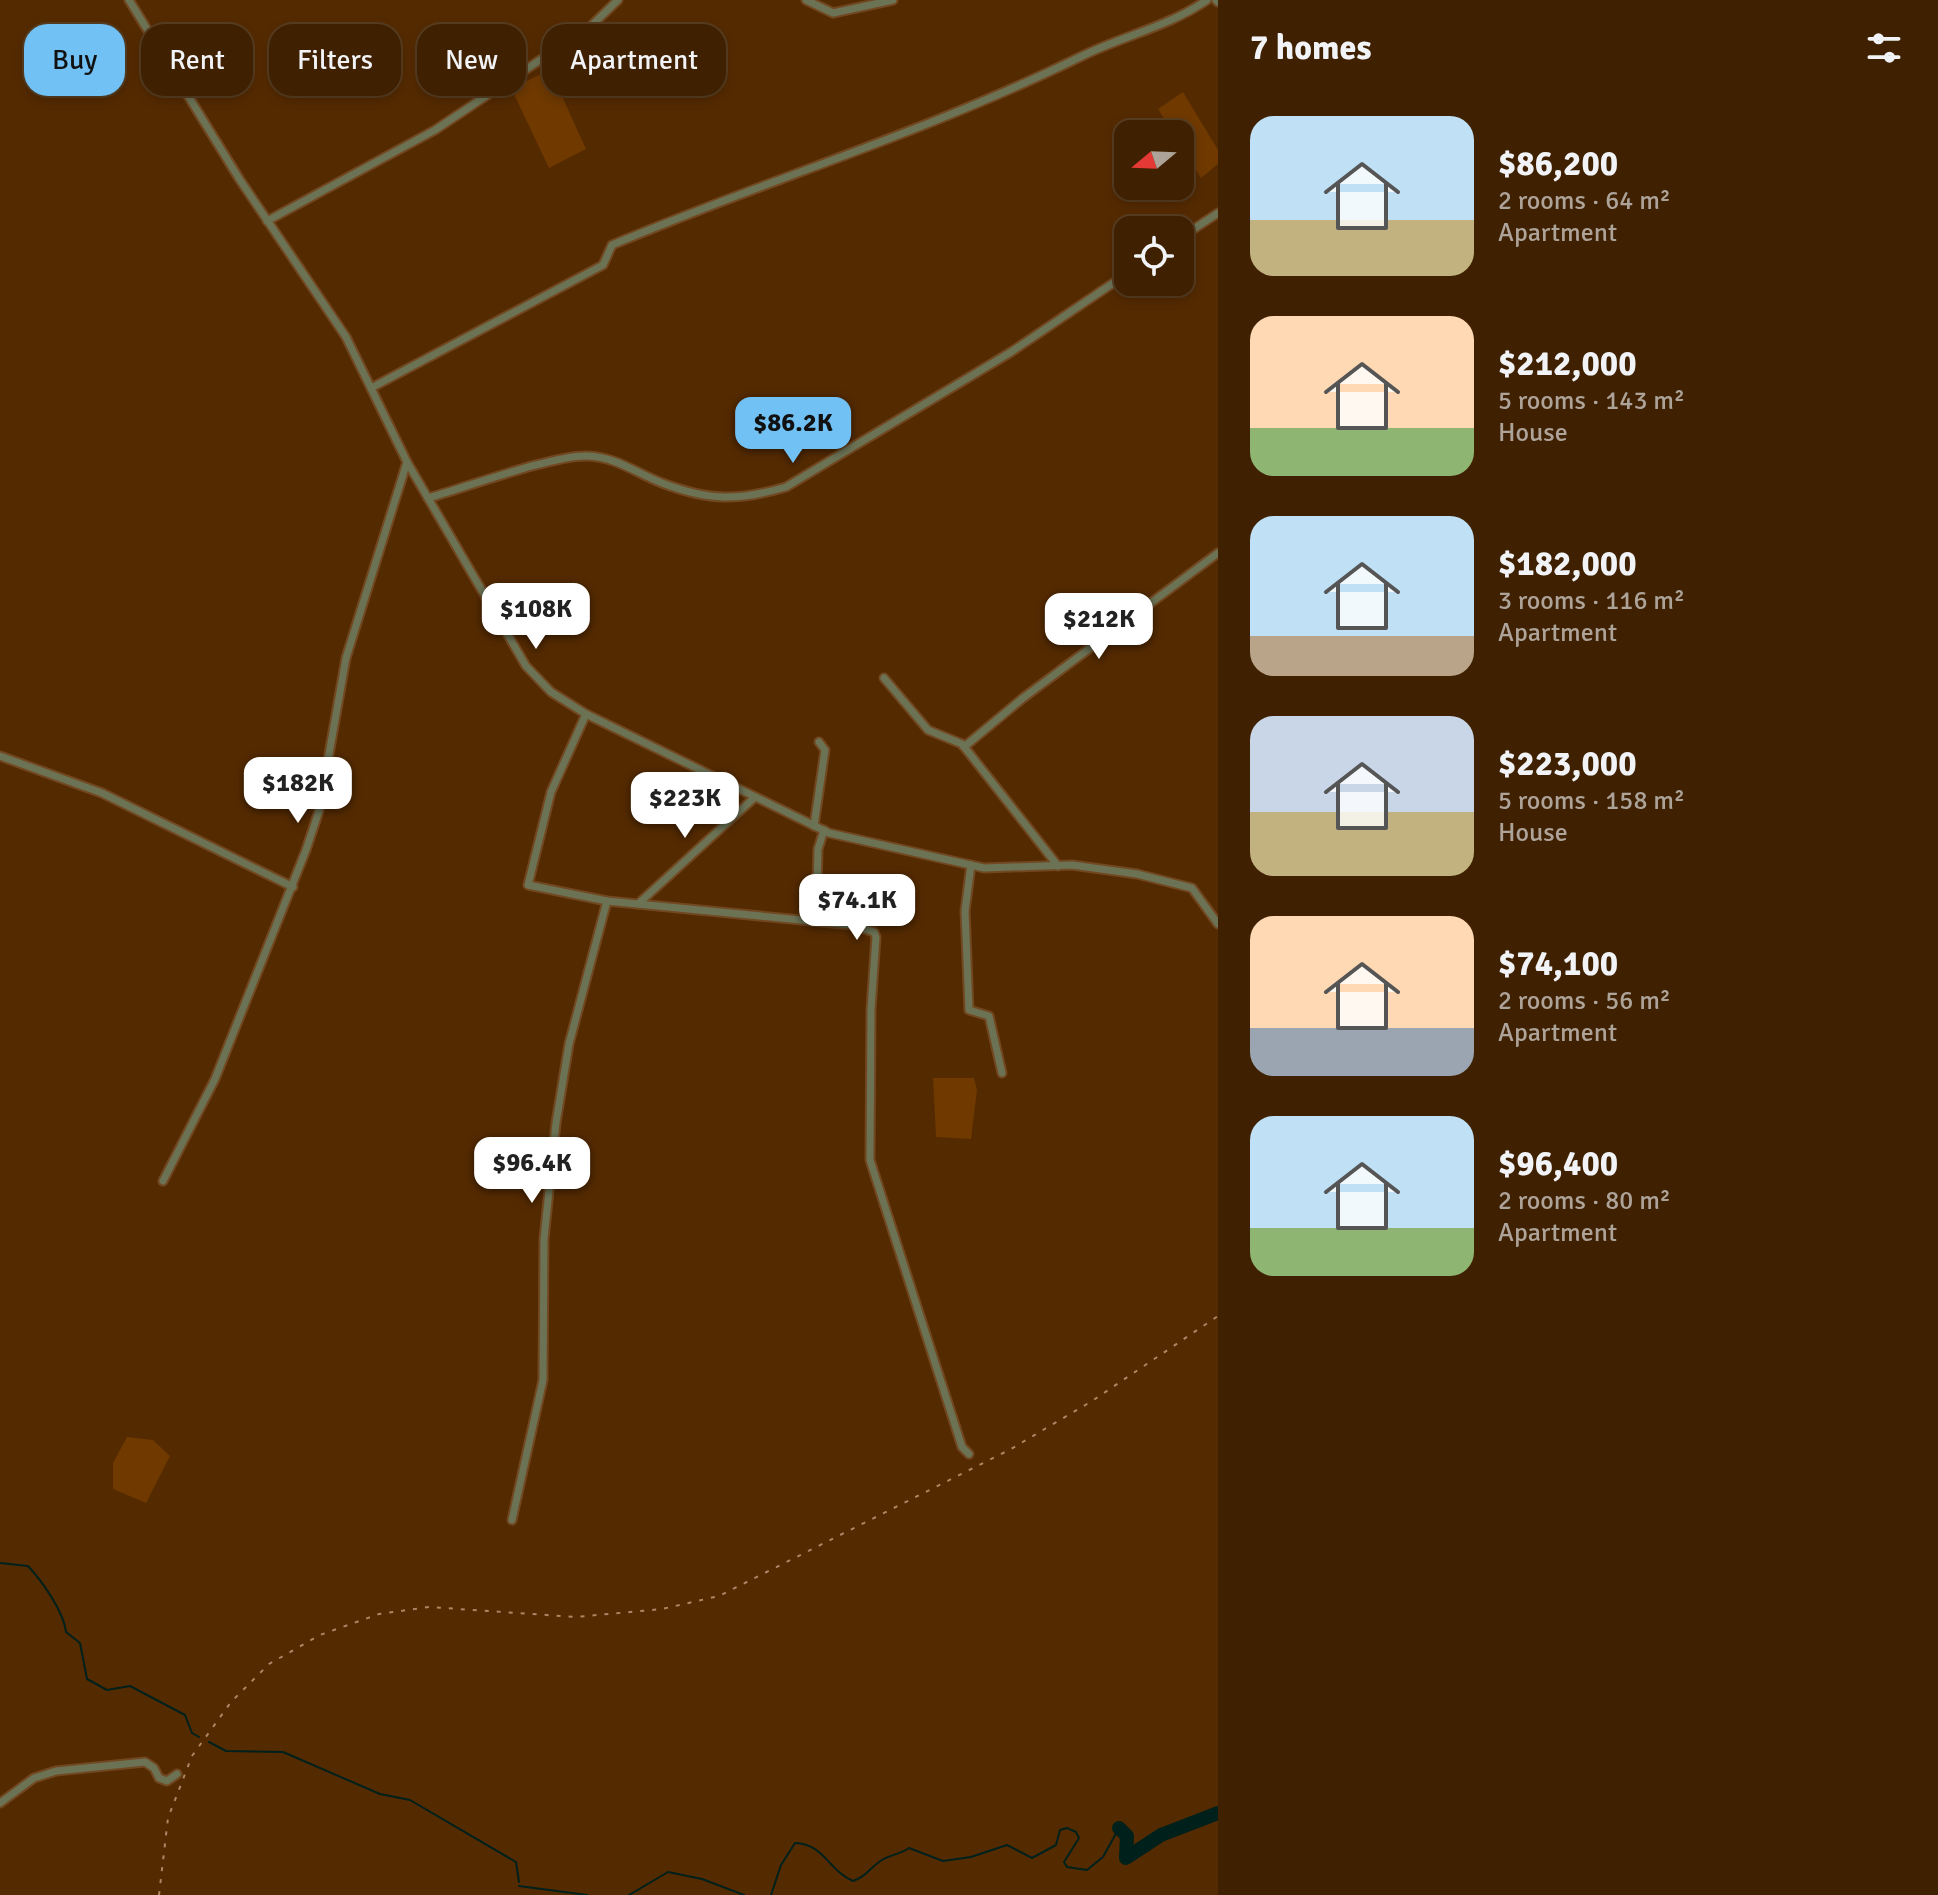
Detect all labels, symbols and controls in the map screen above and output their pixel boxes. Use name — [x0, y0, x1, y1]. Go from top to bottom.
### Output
chip: Buy — [24, 24, 125, 96]
chip: Rent — [141, 24, 253, 96]
chip: Filters — [269, 24, 401, 96]
chip: New — [417, 24, 526, 96]
chip: Apartment — [542, 24, 726, 96]
icon: filters — [1862, 26, 1906, 70]
text: 7 homes — [1250, 27, 1371, 69]
north arrow — [1114, 120, 1194, 200]
map controls — [1114, 120, 1194, 296]
text: $86,200 — [1498, 143, 1618, 185]
icon: home — [1314, 148, 1410, 244]
text: 2 rooms · 64 m² — [1498, 185, 1671, 217]
button: locate — [1114, 216, 1194, 296]
text: Apartment — [1498, 217, 1617, 249]
text: $212,000 — [1498, 343, 1637, 385]
icon: home — [1314, 348, 1410, 444]
text: 5 rooms · 143 m² — [1498, 385, 1685, 417]
pin: $86.2K — [728, 397, 858, 465]
text: $86.2K — [753, 407, 833, 439]
text: House — [1498, 417, 1568, 449]
text: $182,000 — [1498, 543, 1637, 585]
icon: home — [1314, 548, 1410, 644]
pin: $108K — [480, 583, 592, 651]
text: 3 rooms · 116 m² — [1498, 585, 1685, 617]
text: $108K — [500, 593, 572, 625]
pin: $212K — [1043, 593, 1155, 661]
text: $212K — [1063, 603, 1135, 635]
text: Apartment — [1498, 617, 1617, 649]
text: $223,000 — [1498, 743, 1637, 785]
icon: home — [1314, 748, 1410, 844]
pin: $182K — [242, 757, 354, 825]
text: $182K — [262, 767, 334, 799]
pin: $223K — [629, 772, 741, 840]
text: $223K — [649, 782, 721, 814]
text: 5 rooms · 158 m² — [1498, 785, 1685, 817]
text: House — [1498, 817, 1568, 849]
pin: $74.1K — [792, 874, 922, 942]
text: $74.1K — [817, 884, 897, 916]
text: $74,100 — [1498, 943, 1618, 985]
icon: home — [1314, 948, 1410, 1044]
text: 2 rooms · 56 m² — [1498, 985, 1671, 1017]
text: Apartment — [1498, 1017, 1617, 1049]
pin: $96.4K — [467, 1137, 597, 1205]
text: $96,400 — [1498, 1143, 1618, 1185]
text: $96.4K — [492, 1147, 572, 1179]
icon: home — [1314, 1148, 1410, 1244]
text: 2 rooms · 80 m² — [1498, 1185, 1671, 1217]
text: Apartment — [1498, 1217, 1617, 1249]

